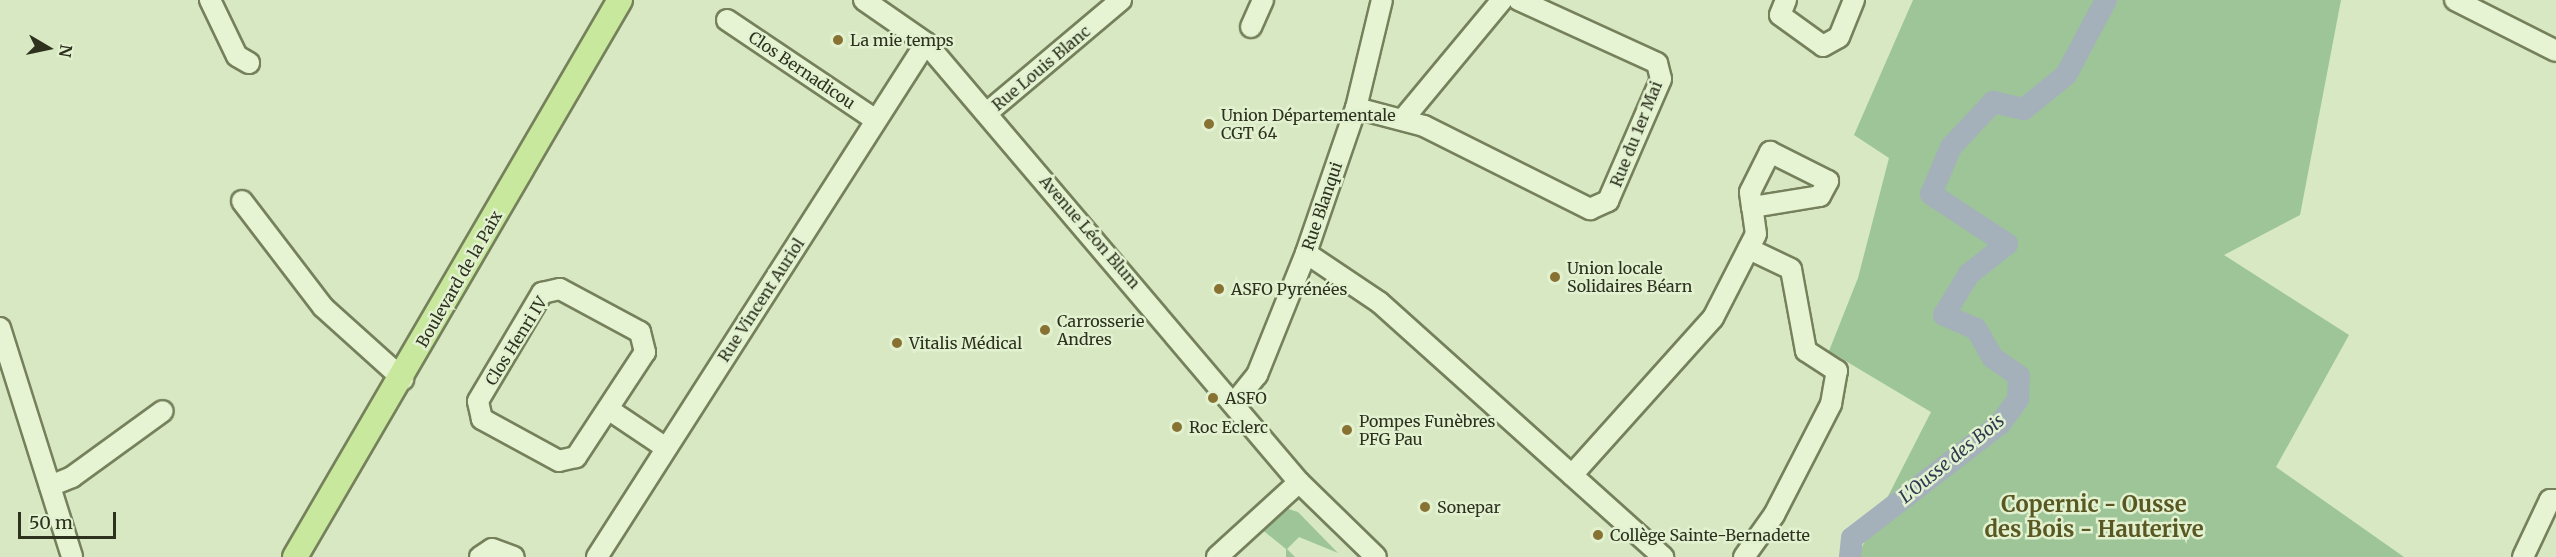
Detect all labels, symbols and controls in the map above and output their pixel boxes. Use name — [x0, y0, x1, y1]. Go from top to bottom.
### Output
north arrow — [18, 18, 78, 78]
street label: Rue Louis Blanc — [988, 21, 1094, 115]
street label: Clos Bernadicou — [745, 27, 859, 113]
place label: La mie temps — [850, 30, 954, 50]
marker: La mie temps — [831, 33, 845, 47]
text: N — [55, 43, 77, 59]
street label: Rue du 1er Mai — [1606, 78, 1666, 190]
place label: Union Départementale CGT 64 — [1221, 105, 1396, 143]
marker: Union Départementale CGT 64 — [1202, 117, 1216, 131]
street label: Rue Blanqui — [1298, 159, 1346, 253]
street label: Avenue Léon Blum — [1036, 172, 1144, 292]
street label: Boulevard de la Paix — [412, 207, 506, 351]
street label: Rue Vincent Auriol — [714, 235, 808, 365]
place label: Union locale Solidaires Béarn — [1567, 258, 1692, 296]
marker: Union locale Solidaires Béarn — [1548, 270, 1562, 284]
place label: ASFO Pyrénées — [1231, 279, 1347, 299]
marker: ASFO Pyrénées — [1212, 282, 1226, 296]
street label: Clos Henri IV — [481, 293, 551, 389]
place label: Carrosserie Andres — [1057, 311, 1144, 349]
marker: Carrosserie Andres — [1038, 323, 1052, 337]
place label: Vitalis Médical — [909, 333, 1022, 353]
marker: Vitalis Médical — [890, 336, 904, 350]
place label: ASFO — [1225, 388, 1267, 408]
marker: ASFO — [1206, 391, 1220, 405]
water label: L'Ousse des Bois — [1895, 410, 2009, 508]
place label: Pompes Funèbres PFG Pau — [1359, 411, 1495, 449]
place label: Roc Eclerc — [1189, 417, 1268, 437]
marker: Roc Eclerc — [1170, 420, 1184, 434]
marker: Pompes Funèbres PFG Pau — [1340, 423, 1354, 437]
district label: Copernic - Ousse des Bois - Hauterive — [1984, 491, 2204, 542]
place label: Sonepar — [1437, 497, 1501, 517]
scale bar — [21, 500, 118, 538]
marker: Sonepar — [1418, 500, 1432, 514]
text: 50 m — [29, 511, 73, 534]
place label: Collège Sainte-Bernadette — [1610, 525, 1810, 545]
marker: Collège Sainte-Bernadette — [1591, 528, 1605, 542]

